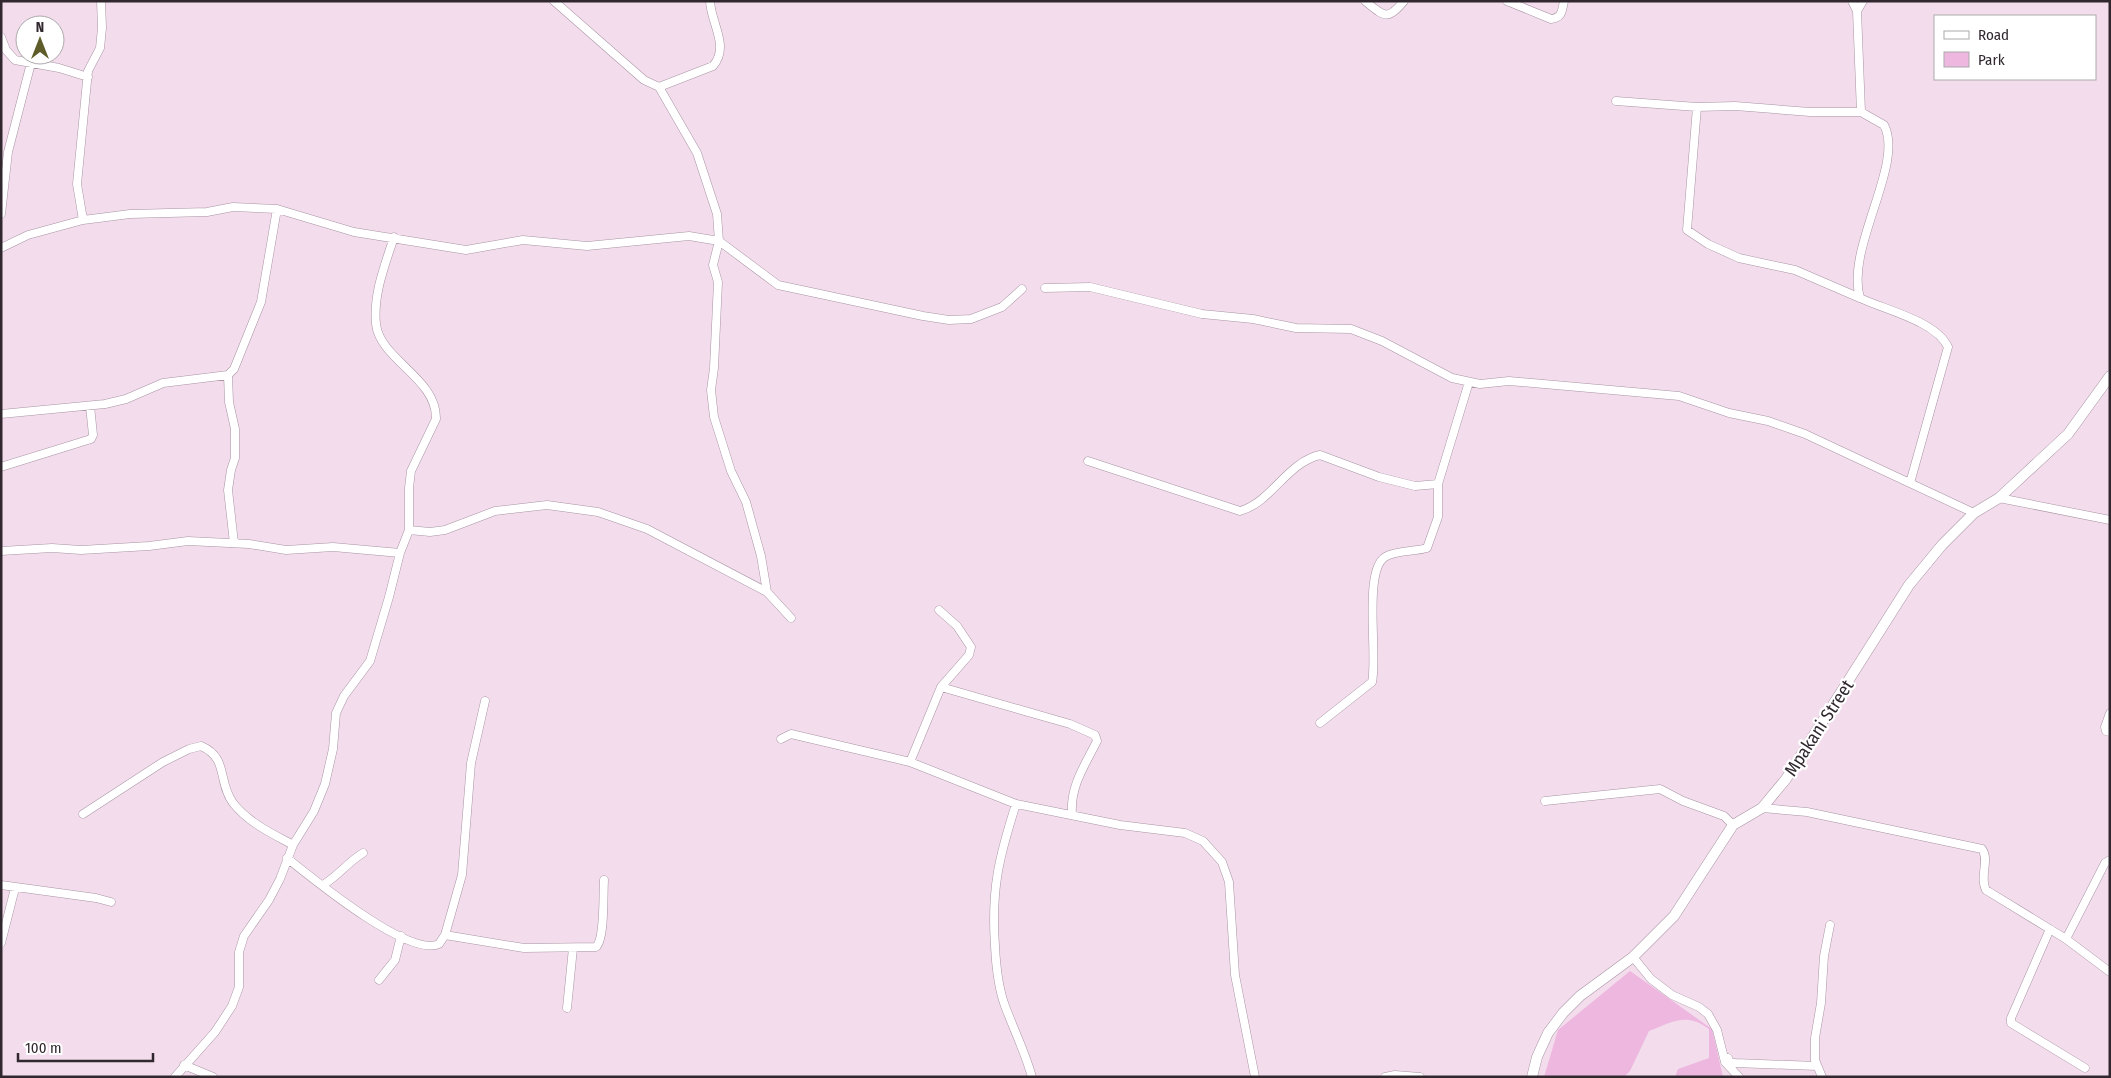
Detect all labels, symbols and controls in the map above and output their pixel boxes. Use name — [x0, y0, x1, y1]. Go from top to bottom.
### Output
north arrow — [15, 15, 65, 65]
legend — [1934, 15, 2096, 80]
text: N — [36, 19, 44, 36]
text: Road — [1978, 26, 2009, 44]
text: Park — [1978, 51, 2005, 69]
street label: Mpakani Street — [1780, 676, 1858, 780]
scale bar — [18, 1030, 152, 1062]
text: 100 m — [25, 1039, 62, 1057]

